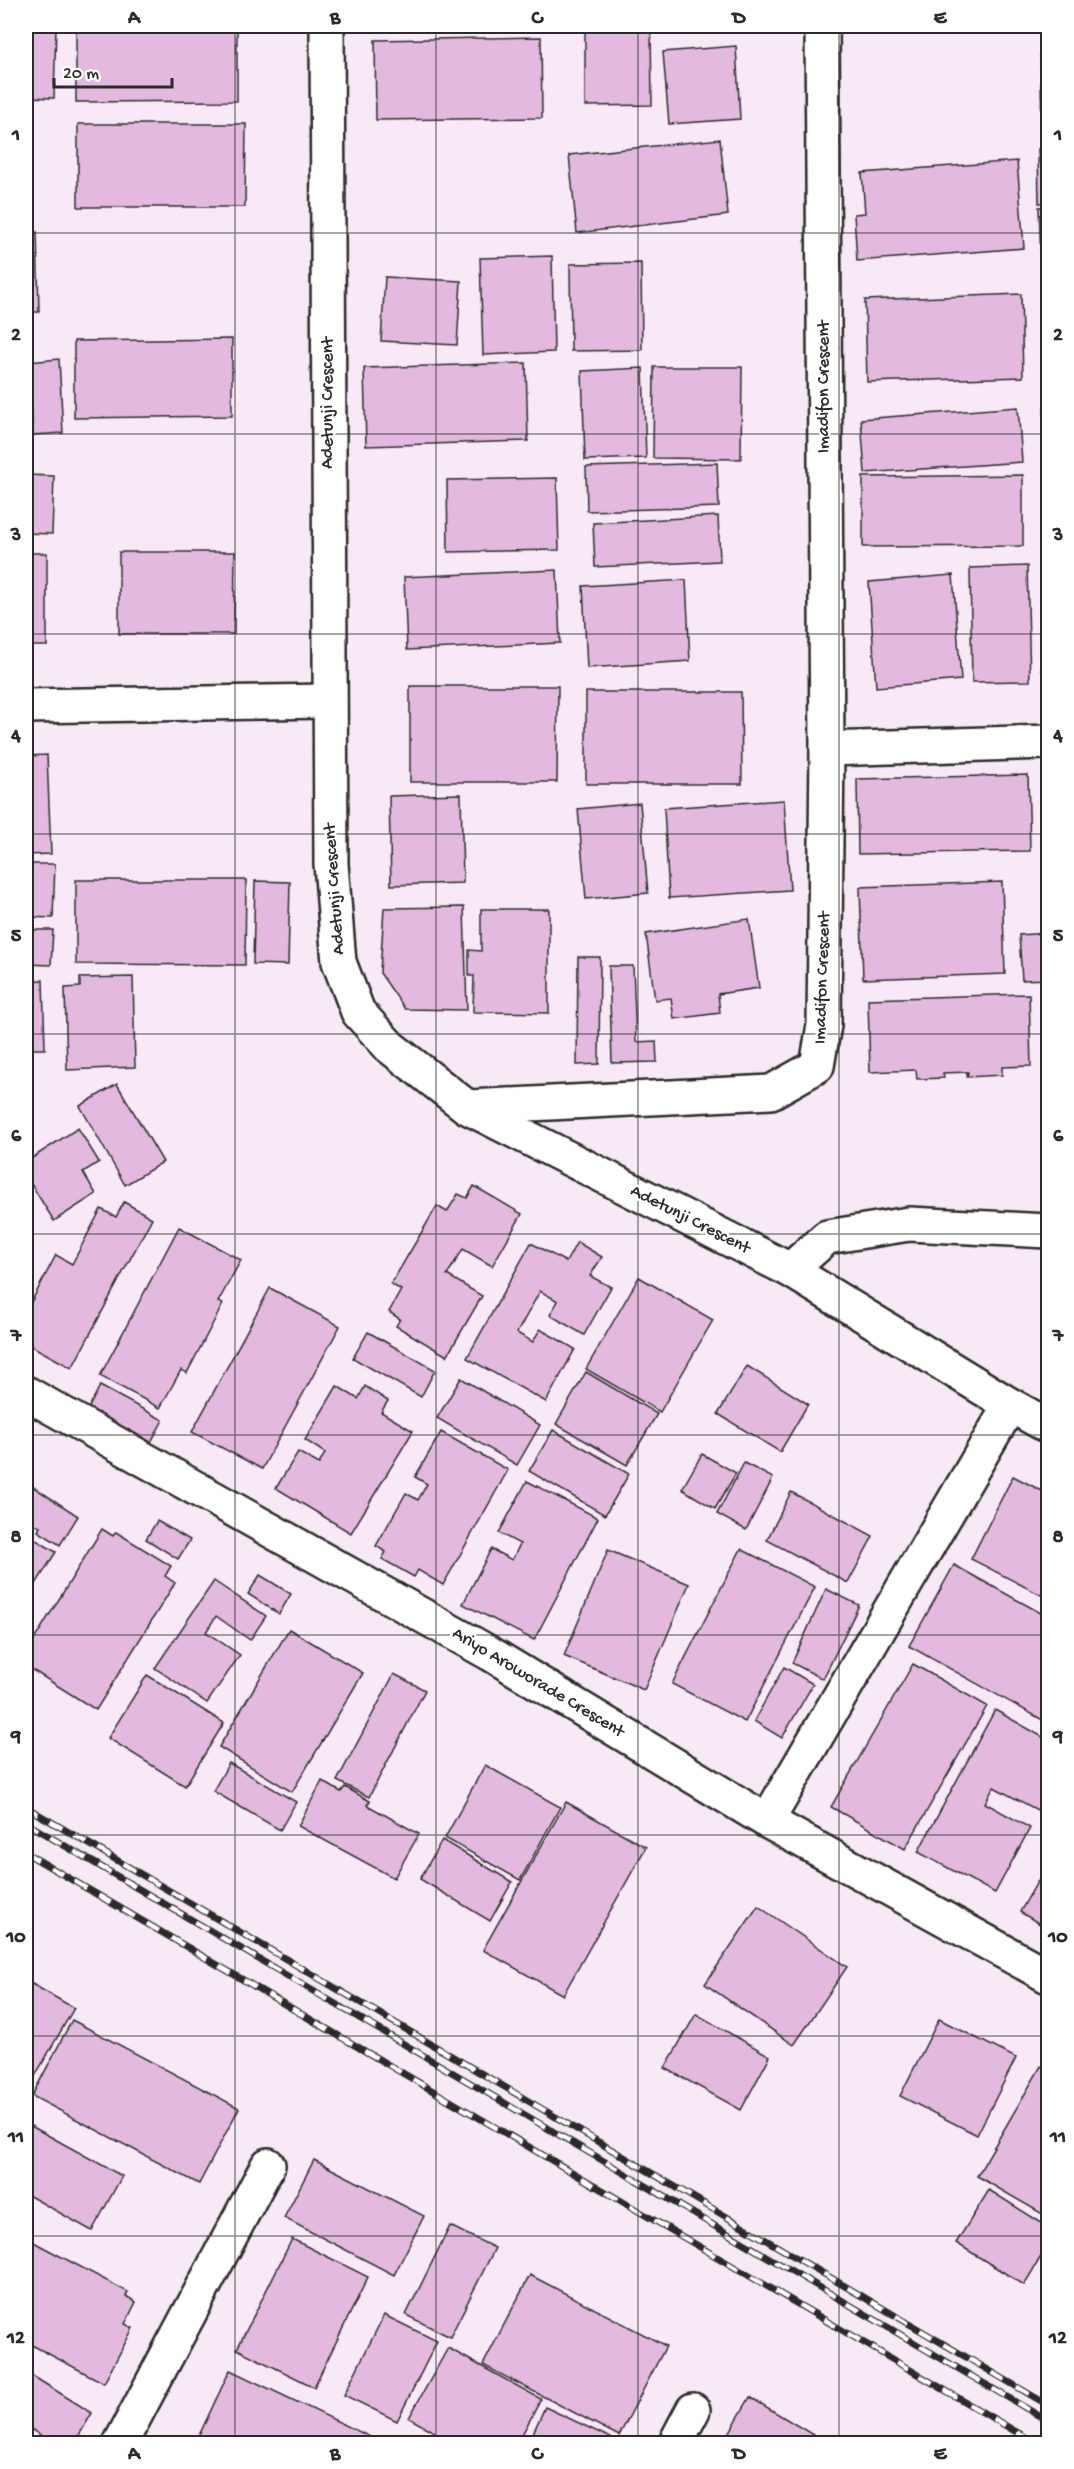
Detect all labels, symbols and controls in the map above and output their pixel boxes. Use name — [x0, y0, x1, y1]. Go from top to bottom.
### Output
text: A — [127, 8, 142, 31]
text: B — [329, 8, 341, 31]
text: C — [531, 8, 545, 31]
text: D — [730, 8, 746, 31]
text: E — [934, 8, 948, 31]
scale bar — [54, 51, 172, 89]
text: 20 m — [63, 64, 99, 85]
text: 1 — [11, 125, 20, 148]
text: 1 — [1053, 125, 1062, 148]
street label: Imadifon Crescent — [814, 319, 835, 453]
text: 2 — [11, 325, 21, 348]
text: 2 — [1053, 325, 1063, 348]
street label: Adetunji Crescent — [318, 336, 339, 469]
text: 3 — [10, 525, 21, 548]
text: 3 — [1052, 525, 1063, 548]
text: 4 — [10, 726, 21, 749]
text: 4 — [1052, 726, 1063, 749]
street label: Adetunji Crescent — [320, 821, 350, 955]
street label: Imadifon Crescent — [810, 910, 836, 1045]
text: 5 — [11, 926, 22, 949]
text: 5 — [1053, 926, 1064, 949]
text: 6 — [11, 1126, 22, 1149]
text: 6 — [1053, 1126, 1064, 1149]
street label: Adetunji Crescent — [627, 1181, 755, 1260]
text: 7 — [10, 1326, 23, 1349]
text: 7 — [1052, 1326, 1065, 1349]
text: 8 — [11, 1527, 22, 1550]
text: 8 — [1053, 1527, 1064, 1550]
street label: Ariyo Aroworade Crescent — [448, 1623, 629, 1744]
text: 9 — [10, 1727, 21, 1750]
text: 9 — [1052, 1727, 1063, 1750]
text: 10 — [5, 1927, 26, 1950]
text: 10 — [1047, 1927, 1068, 1950]
text: 11 — [7, 2127, 24, 2150]
text: 11 — [1049, 2127, 1066, 2150]
text: 12 — [6, 2328, 25, 2351]
text: 12 — [1048, 2328, 1067, 2351]
text: A — [127, 2444, 142, 2467]
text: B — [329, 2444, 341, 2467]
text: C — [531, 2444, 545, 2467]
text: D — [730, 2444, 746, 2467]
text: E — [934, 2444, 948, 2467]

